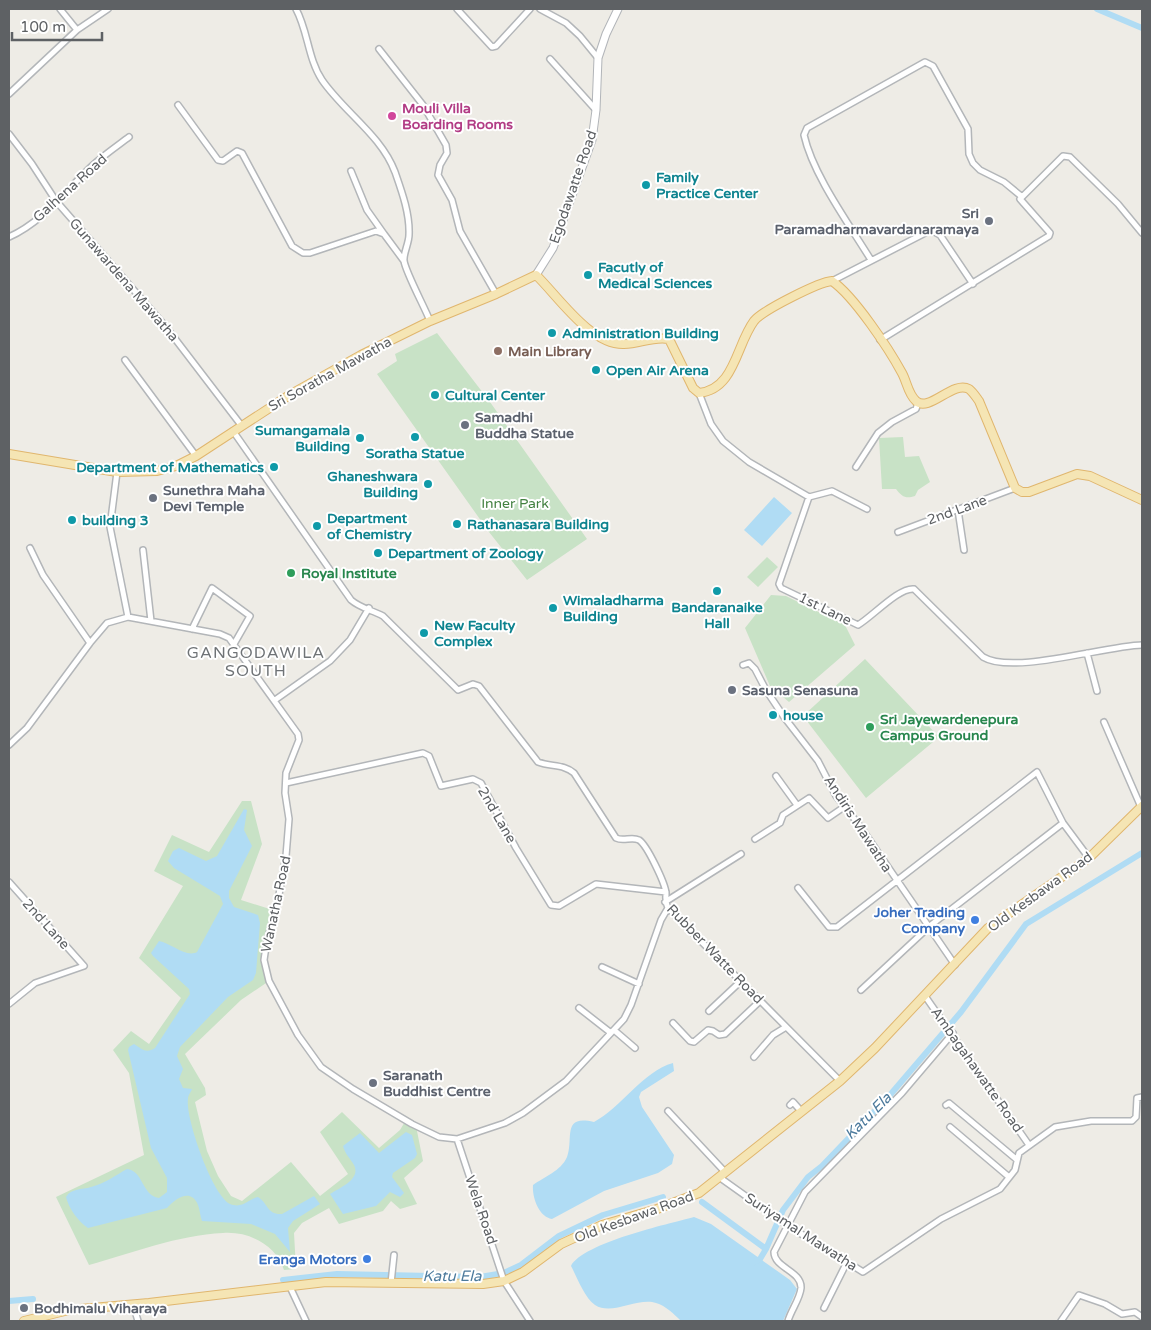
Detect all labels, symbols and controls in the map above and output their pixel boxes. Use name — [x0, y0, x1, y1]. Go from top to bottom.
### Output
scale bar — [12, 10, 102, 42]
text: 100 m — [20, 18, 66, 36]
place label: Mouli Villa Boarding Rooms — [402, 100, 513, 133]
marker: Mouli Villa Boarding Rooms — [386, 110, 398, 122]
street label: Egodawatte Road — [546, 128, 600, 246]
street label: Galhena Road — [30, 150, 110, 226]
place label: Family Practice Center — [656, 169, 759, 202]
marker: Family Practice Center — [640, 179, 652, 191]
place label: Sri Paramadharmavardanaramaya — [774, 205, 979, 238]
street label: Gunawardena Mawatha — [66, 215, 182, 345]
marker: Sri Paramadharmavardanaramaya — [983, 215, 995, 227]
place label: Facutly of Medical Sciences — [598, 259, 712, 292]
marker: Facutly of Medical Sciences — [582, 269, 594, 281]
place label: Administration Building — [562, 325, 719, 342]
marker: Administration Building — [546, 327, 558, 339]
street label: Sri Soratha Mawatha — [265, 333, 395, 415]
place label: Main Library — [508, 343, 592, 360]
marker: Main Library — [492, 345, 504, 357]
place label: Open Air Arena — [606, 362, 709, 379]
marker: Open Air Arena — [590, 364, 602, 376]
place label: Cultural Center — [445, 387, 546, 404]
marker: Cultural Center — [429, 389, 441, 401]
place label: Samadhi Buddha Statue — [475, 409, 574, 442]
marker: Samadhi Buddha Statue — [459, 419, 471, 431]
place label: Sumangamala Building — [255, 422, 350, 455]
marker: Soratha Statue — [409, 431, 421, 443]
marker: Sumangamala Building — [354, 432, 366, 444]
place label: Soratha Statue — [366, 445, 464, 462]
place label: Department of Mathematics — [76, 459, 264, 476]
marker: Department of Mathematics — [268, 461, 280, 473]
place label: Ghaneshwara Building — [327, 468, 418, 501]
marker: Ghaneshwara Building — [422, 478, 434, 490]
place label: Sunethra Maha Devi Temple — [163, 482, 265, 515]
street label: 2nd Lane — [925, 491, 989, 529]
marker: Sunethra Maha Devi Temple — [147, 492, 159, 504]
park label: Inner Park — [481, 495, 549, 512]
place label: Department of Chemistry — [327, 510, 412, 543]
place label: building 3 — [82, 512, 149, 529]
marker: building 3 — [66, 514, 78, 526]
place label: Rathanasara Building — [467, 516, 609, 533]
marker: Rathanasara Building — [451, 518, 463, 530]
marker: Department of Chemistry — [311, 520, 323, 532]
place label: Department of Zoology — [388, 545, 544, 562]
marker: Department of Zoology — [372, 547, 384, 559]
place label: Royal Institute — [301, 565, 397, 582]
marker: Royal Institute — [285, 567, 297, 579]
marker: Bandaranaike Hall — [711, 585, 723, 597]
street label: 1st Lane — [796, 589, 854, 629]
place label: Wimaladharma Building — [563, 592, 664, 625]
place label: Bandaranaike Hall — [671, 599, 763, 632]
marker: Wimaladharma Building — [547, 602, 559, 614]
place label: New Faculty Complex — [434, 617, 516, 650]
marker: New Faculty Complex — [418, 627, 430, 639]
district label: GANGODAWILA SOUTH — [187, 643, 325, 681]
place label: Sasuna Senasuna — [742, 682, 858, 699]
marker: Sasuna Senasuna — [726, 684, 738, 696]
place label: house — [783, 707, 823, 724]
marker: house — [767, 709, 779, 721]
place label: Sri Jayewardenepura Campus Ground — [880, 711, 1018, 744]
marker: Sri Jayewardenepura Campus Ground — [864, 721, 876, 733]
street label: Andiris Mawatha — [820, 772, 896, 876]
street label: 2nd Lane — [474, 784, 520, 846]
street label: Old Kesbawa Road — [984, 848, 1096, 936]
street label: Wanatha Road — [257, 854, 295, 954]
street label: 2nd Lane — [19, 895, 73, 953]
street label: Rubber Watte Road — [663, 901, 767, 1007]
place label: Joher Trading Company — [873, 904, 965, 937]
marker: Joher Trading Company — [969, 914, 981, 926]
street label: Ambagahawatte Road — [927, 1004, 1027, 1136]
place label: Saranath Buddhist Centre — [383, 1067, 491, 1100]
marker: Saranath Buddhist Centre — [367, 1077, 379, 1089]
water label: Katu Ela — [841, 1088, 896, 1143]
street label: Wela Road — [461, 1173, 501, 1247]
street label: Old Kesbawa Road — [572, 1188, 696, 1246]
street label: Suriyamal Mawatha — [742, 1189, 860, 1275]
place label: Eranga Motors — [258, 1251, 357, 1268]
marker: Eranga Motors — [361, 1253, 373, 1265]
water label: Katu Ela — [423, 1267, 482, 1285]
place label: Bodhimalu Viharaya — [34, 1300, 167, 1317]
marker: Bodhimalu Viharaya — [18, 1302, 30, 1314]

